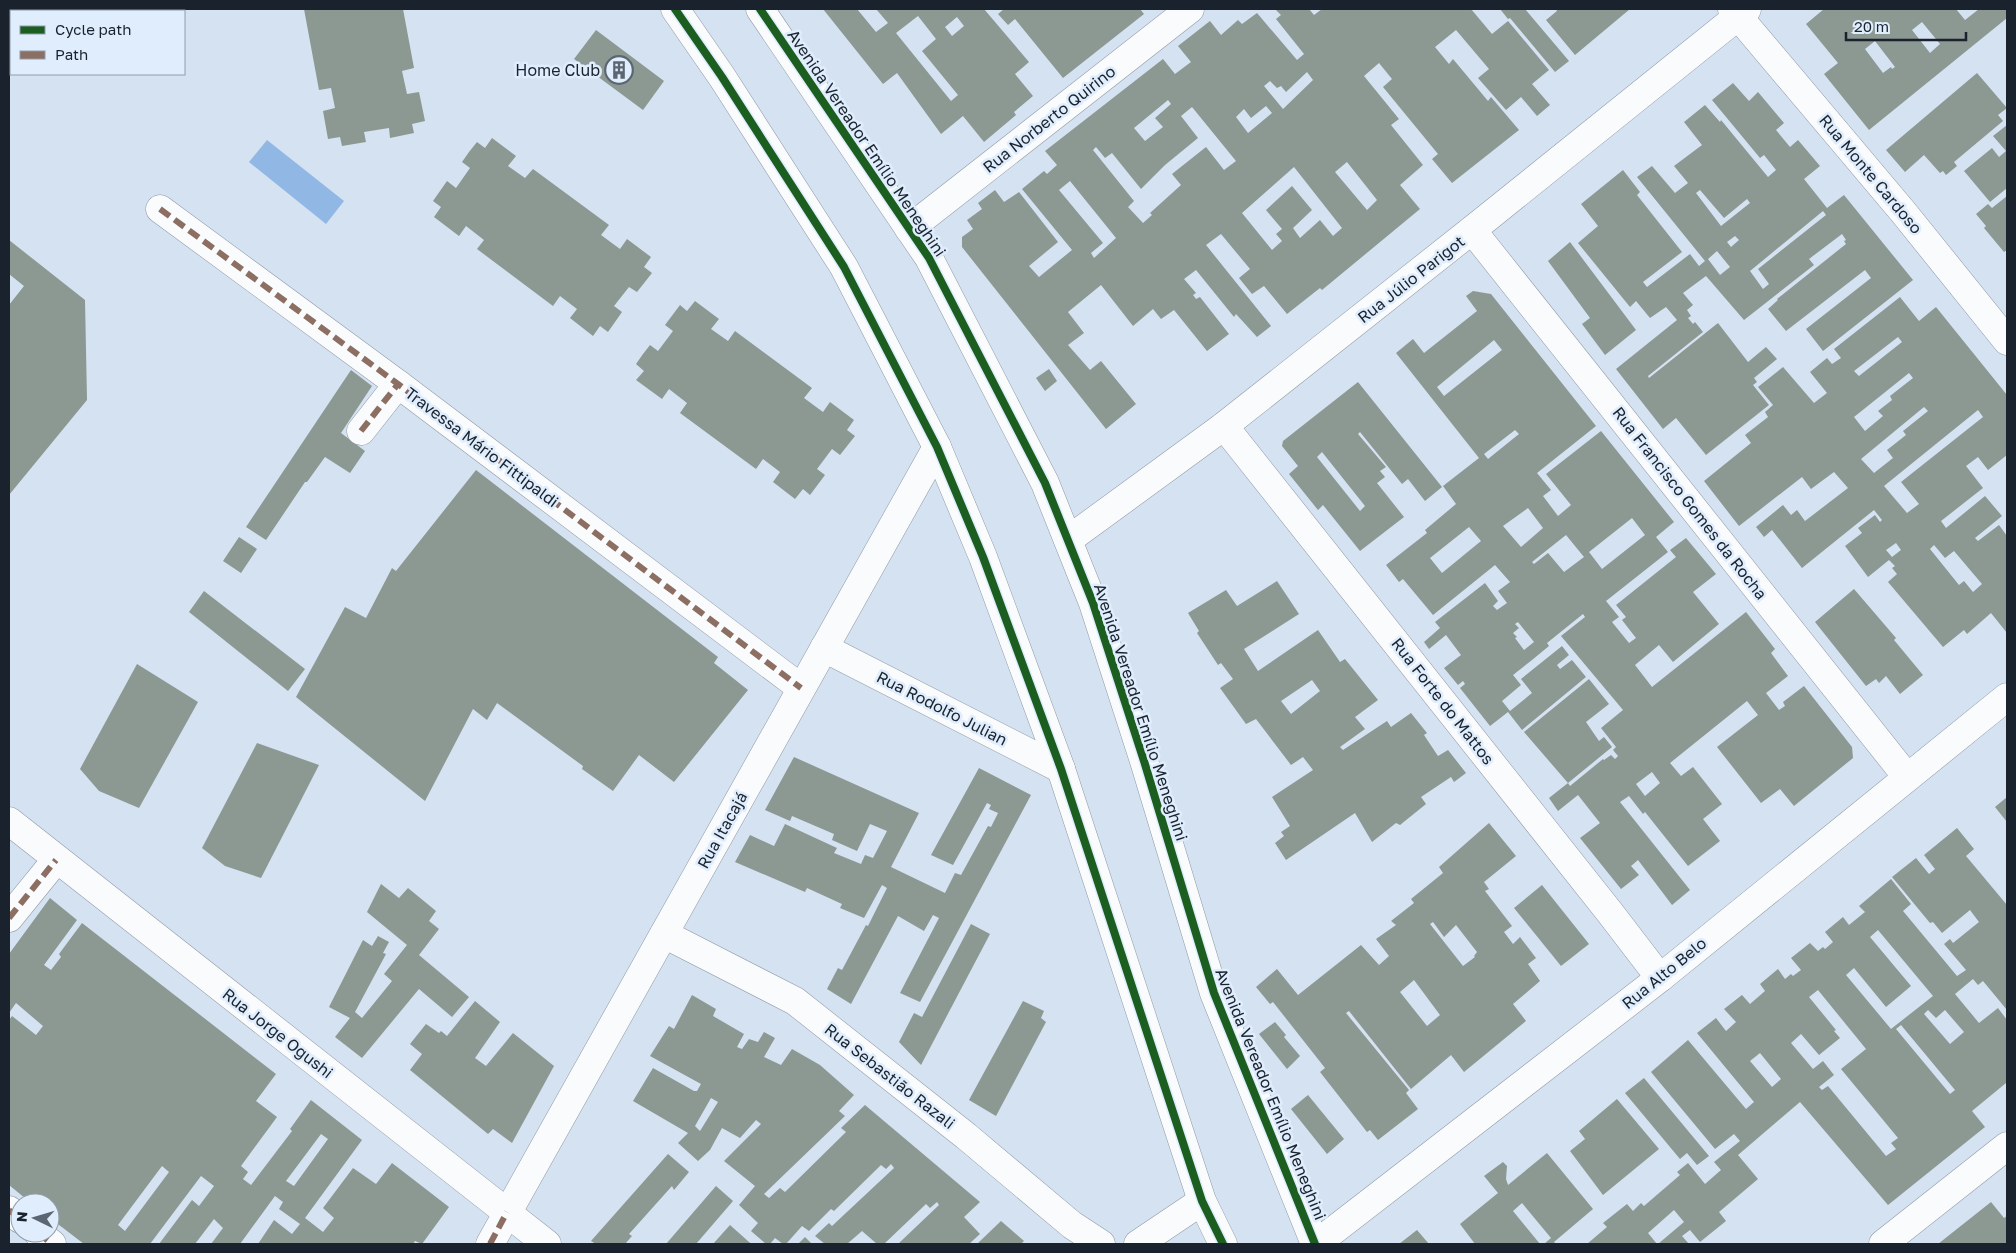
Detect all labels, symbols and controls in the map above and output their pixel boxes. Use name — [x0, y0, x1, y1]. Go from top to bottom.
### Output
legend — [10, 10, 185, 75]
scale bar — [1846, 10, 1966, 42]
text: 20 m — [1854, 17, 1889, 35]
text: Cycle path — [55, 20, 131, 38]
street label: Avenida Vereador Emílio Meneghini — [783, 26, 951, 260]
text: Path — [55, 45, 88, 63]
building icon: Home Club — [604, 55, 634, 85]
place label: Home Club — [515, 60, 600, 80]
street label: Rua Norberto Quirino — [979, 61, 1119, 177]
street label: Rua Monte Cardoso — [1815, 110, 1927, 238]
street label: Rua Júlio Parigot — [1353, 231, 1469, 327]
street label: Travessa Mário Fittipaldi — [401, 383, 563, 511]
street label: Rua Francisco Gomes da Rocha — [1608, 403, 1772, 603]
street label: Avenida Vereador Emílio Meneghini — [1090, 581, 1192, 843]
street label: Rua Forte do Mattos — [1387, 634, 1499, 768]
street label: Rua Rodolfo Julian — [873, 666, 1011, 750]
street label: Rua Itacajá — [693, 788, 751, 872]
street label: Rua Alto Belo — [1618, 933, 1710, 1013]
street label: Avenida Vereador Emílio Meneghini — [1211, 965, 1331, 1223]
street label: Rua Jorge Ogushi — [219, 984, 337, 1082]
street label: Rua Sebastião Razali — [821, 1019, 959, 1133]
north arrow — [10, 1193, 60, 1243]
text: N — [13, 1211, 30, 1223]

